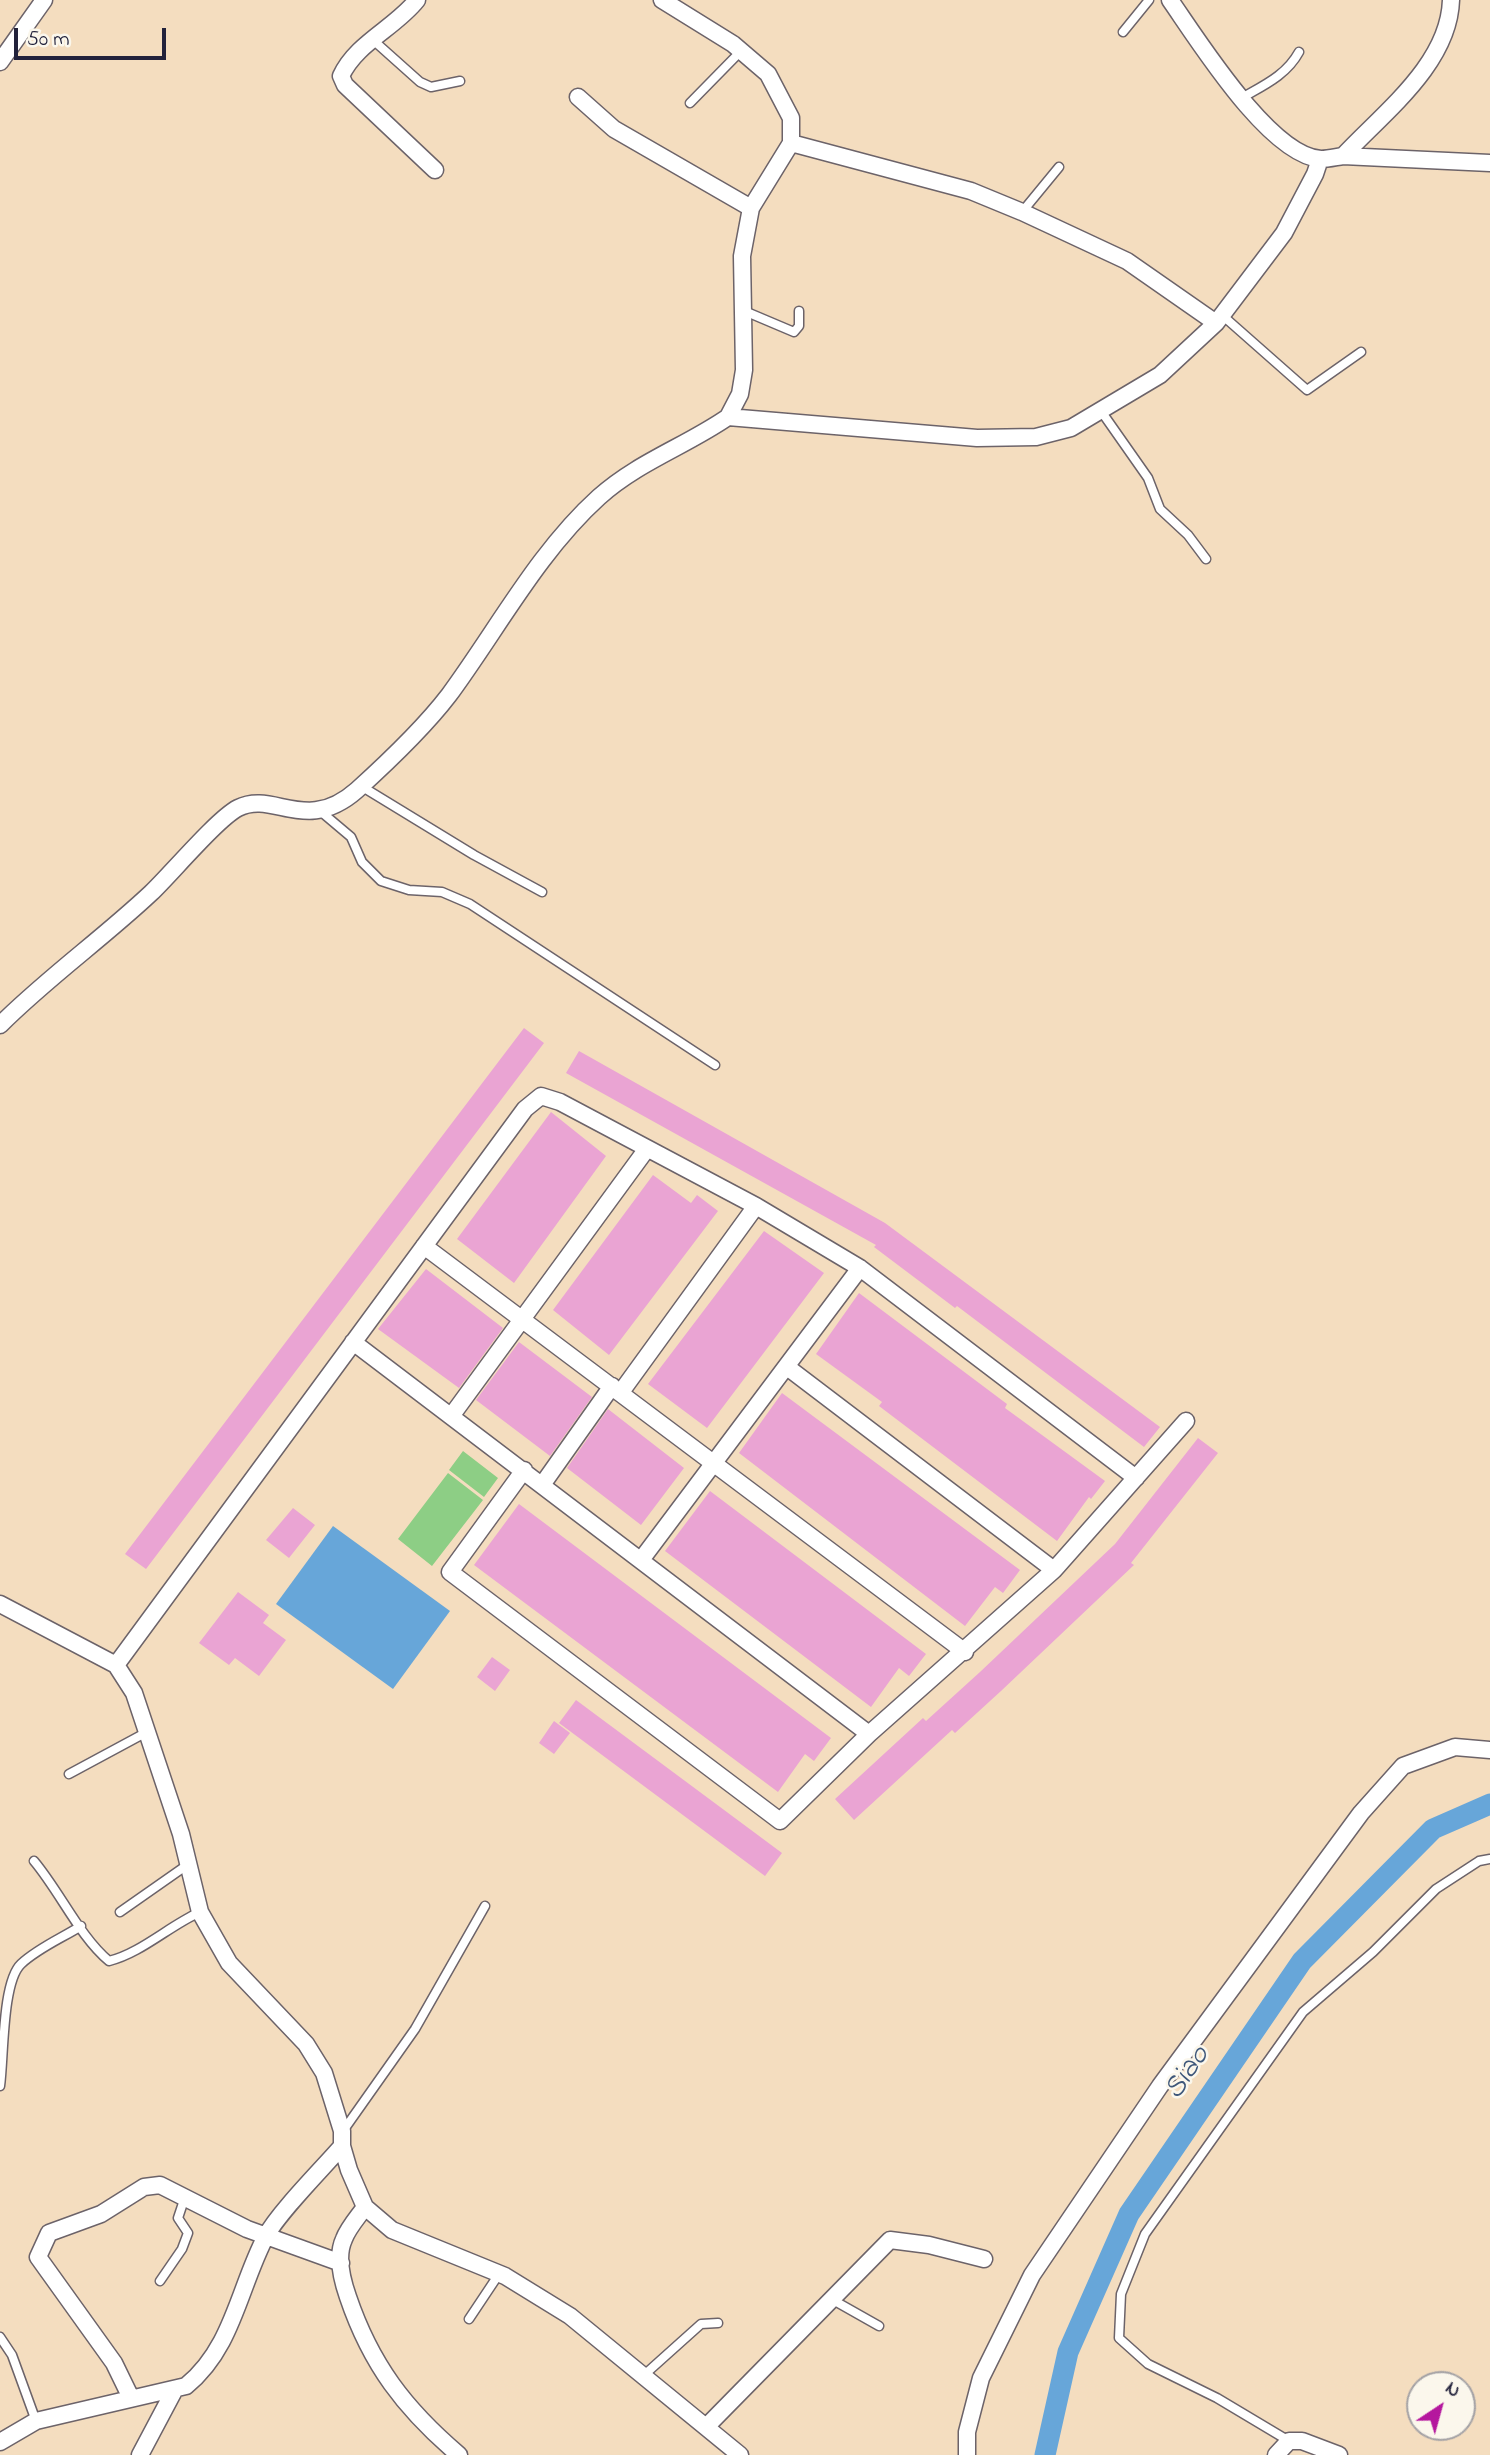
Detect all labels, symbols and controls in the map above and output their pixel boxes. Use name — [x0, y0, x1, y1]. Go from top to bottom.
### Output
scale bar — [18, 14, 170, 58]
text: 50 m — [27, 25, 70, 55]
water label: Siao — [1158, 2041, 1220, 2107]
north arrow — [1406, 2371, 1476, 2441]
text: N — [1439, 2376, 1466, 2405]

